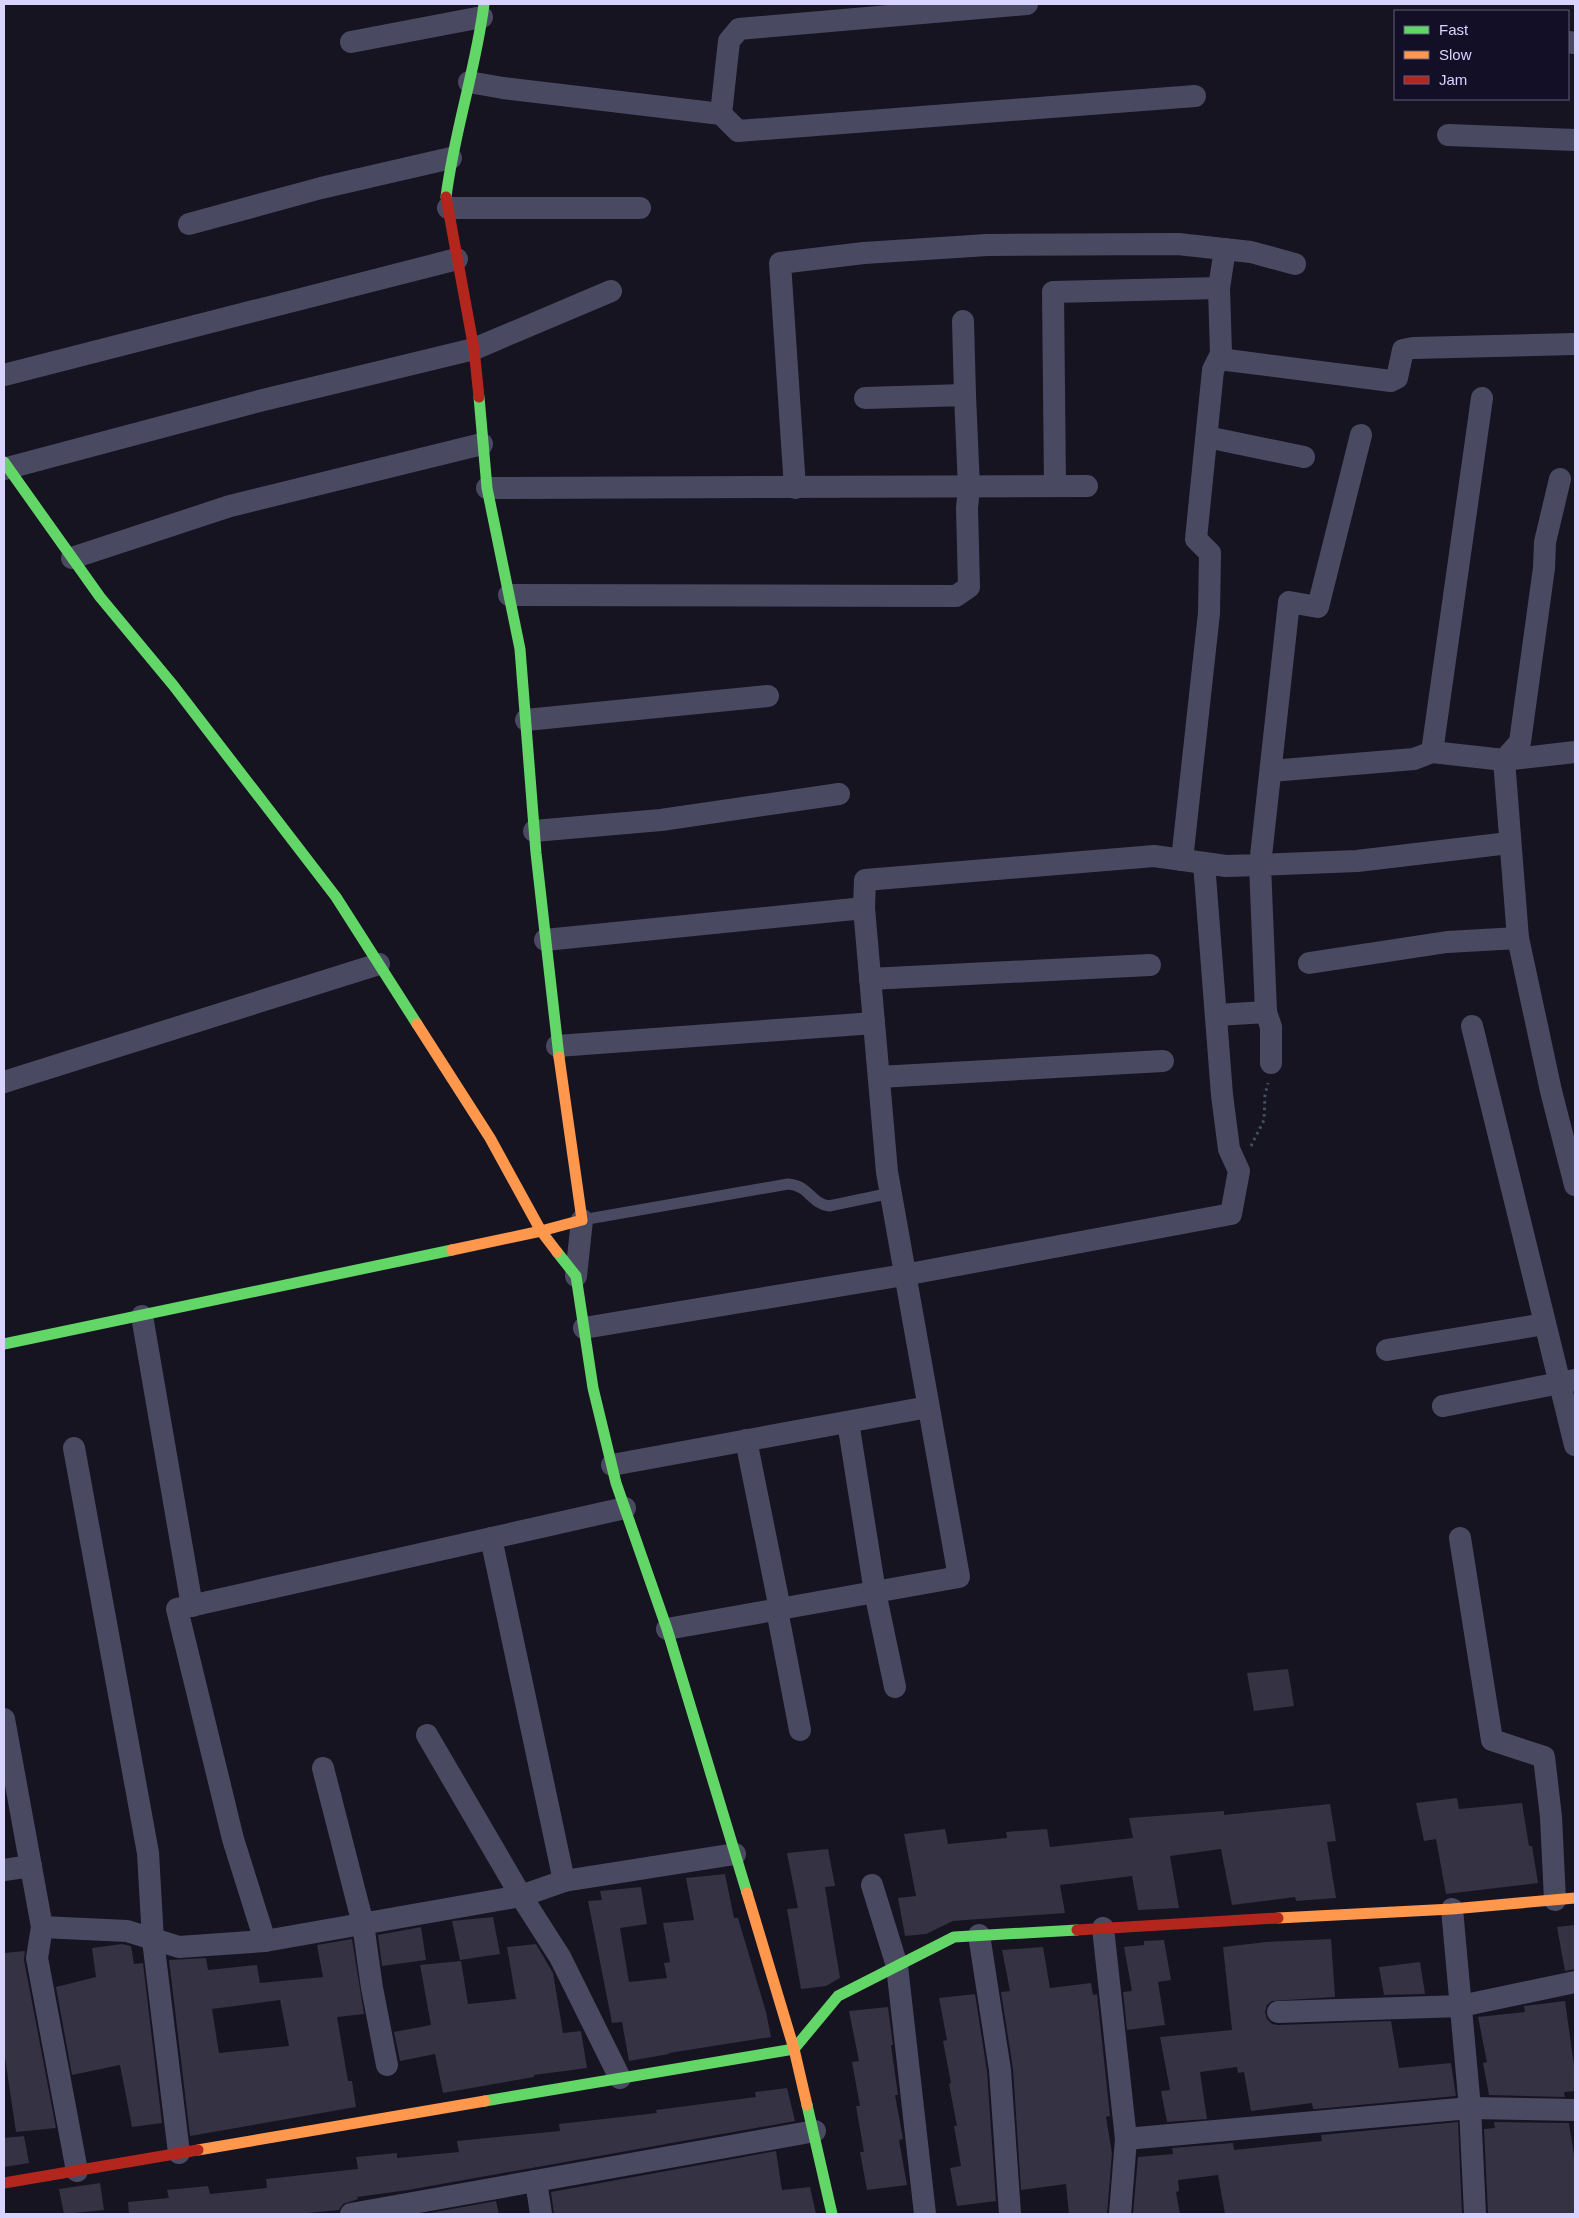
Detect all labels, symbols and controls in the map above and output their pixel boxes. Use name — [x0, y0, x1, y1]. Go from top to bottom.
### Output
legend — [1394, 10, 1569, 100]
text: Fast — [1439, 21, 1469, 38]
text: Slow — [1439, 46, 1472, 63]
text: Jam — [1439, 71, 1467, 88]

